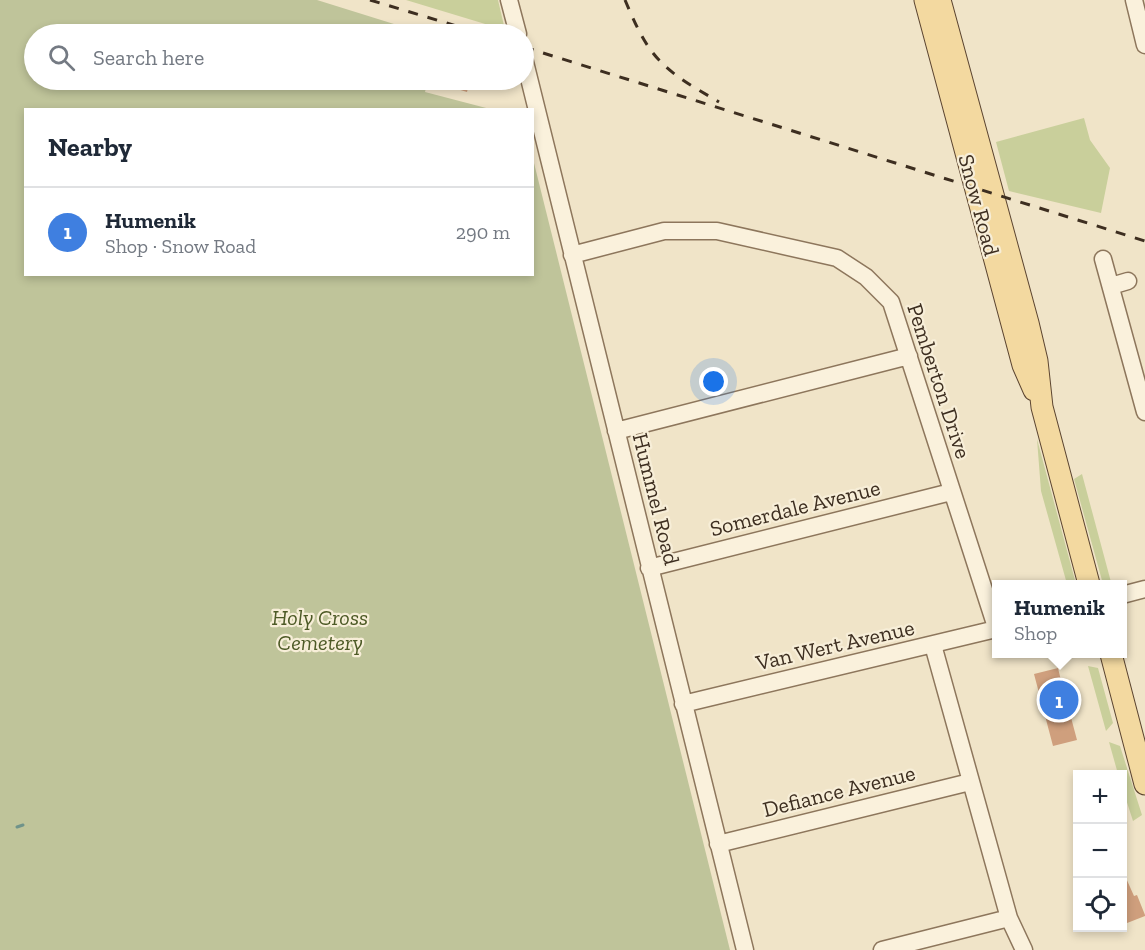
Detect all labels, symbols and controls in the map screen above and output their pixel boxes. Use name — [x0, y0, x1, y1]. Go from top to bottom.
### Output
search box — [24, 24, 534, 90]
icon: search — [45, 41, 78, 74]
text: Search here — [93, 44, 204, 71]
text: Nearby — [48, 131, 132, 163]
street label: Snow Road — [952, 151, 1006, 259]
text: Humenik — [105, 207, 196, 234]
text: 1 — [63, 220, 72, 244]
text: 290 m — [456, 220, 510, 244]
text: Shop · Snow Road — [105, 234, 256, 258]
street label: Pemberton Drive — [901, 300, 977, 462]
your location — [699, 367, 728, 396]
street label: Hummel Road — [627, 430, 685, 568]
street label: Somerdale Avenue — [707, 474, 883, 542]
popup — [992, 580, 1127, 658]
text: Humenik — [1014, 594, 1105, 621]
park label: Holy Cross Cemetery — [272, 604, 368, 656]
street label: Van Wert Avenue — [752, 614, 917, 677]
text: Shop — [1014, 621, 1057, 645]
pin: 1 — [1040, 678, 1078, 722]
street label: Defiance Avenue — [760, 759, 918, 823]
map controls — [1073, 770, 1127, 932]
button: + — [1073, 770, 1127, 824]
button: − — [1073, 824, 1127, 878]
button: locate — [1073, 878, 1127, 932]

